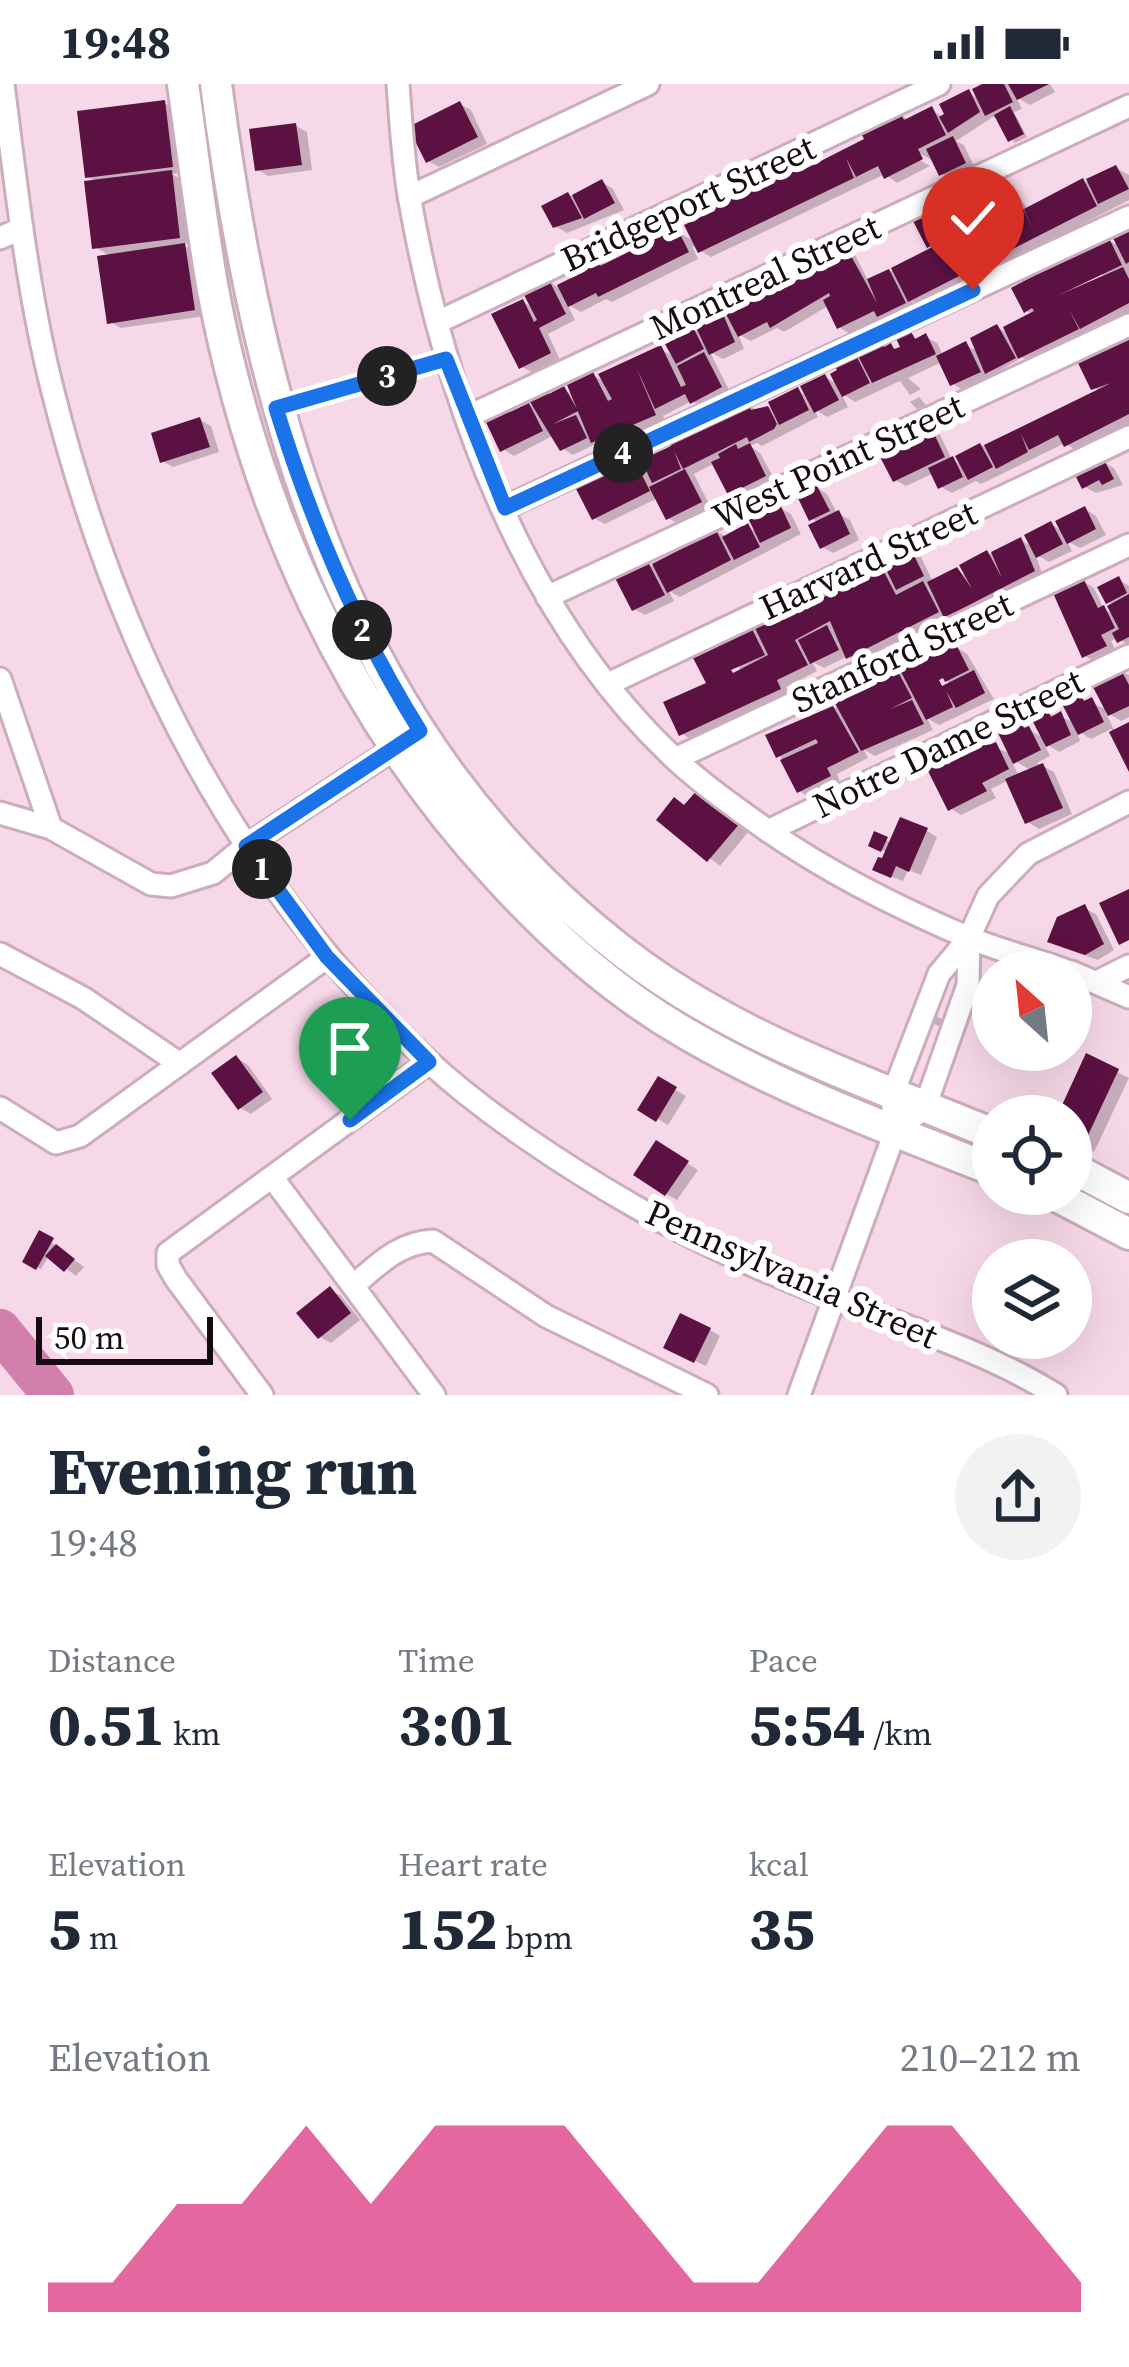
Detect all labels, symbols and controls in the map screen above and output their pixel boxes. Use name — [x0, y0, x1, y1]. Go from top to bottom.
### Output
text: 19:48 — [60, 11, 171, 73]
street label: Bridgeport Street — [553, 123, 823, 283]
pin — [922, 167, 1024, 290]
icon: check — [940, 185, 1006, 251]
street label: Montreal Street — [642, 202, 888, 352]
pin: 3 — [357, 346, 417, 406]
text: 3 — [378, 353, 396, 398]
street label: West Point Street — [704, 381, 972, 541]
pin: 4 — [593, 423, 653, 483]
text: 4 — [614, 430, 632, 475]
street label: Harvard Street — [752, 488, 985, 632]
street label: Stanford Street — [784, 579, 1021, 725]
pin: 2 — [332, 600, 392, 660]
text: 2 — [353, 607, 371, 652]
street label: Notre Dame Street — [805, 656, 1091, 830]
pin: 1 — [232, 839, 292, 899]
text: 1 — [253, 846, 271, 891]
north arrow — [972, 951, 1092, 1071]
map controls — [972, 951, 1092, 1359]
pin — [299, 997, 401, 1120]
icon: arrive — [317, 1015, 383, 1081]
button: locate — [972, 1095, 1092, 1215]
street label: Pennsylvania Street — [638, 1188, 946, 1360]
button: layers — [972, 1239, 1092, 1359]
scale bar — [36, 1311, 213, 1364]
text: 50 m — [54, 1315, 124, 1360]
text: Evening run — [48, 1426, 418, 1516]
button: share — [955, 1434, 1081, 1560]
text: 19:48 — [48, 1516, 138, 1569]
text: Distance — [48, 1638, 176, 1683]
text: Time — [398, 1638, 475, 1683]
text: Pace — [749, 1638, 818, 1683]
text: 0.51 — [48, 1683, 165, 1765]
text: 3:01 — [398, 1683, 516, 1765]
text: 5:54 — [749, 1683, 866, 1765]
text: km — [165, 1711, 221, 1756]
text: /km — [866, 1711, 932, 1756]
text: Elevation — [48, 1842, 186, 1887]
text: Heart rate — [398, 1842, 548, 1887]
text: kcal — [749, 1842, 809, 1887]
text: 5 — [48, 1887, 81, 1969]
text: 152 — [398, 1887, 498, 1969]
text: 35 — [749, 1887, 815, 1969]
text: m — [81, 1915, 119, 1960]
text: bpm — [498, 1915, 573, 1960]
text: Elevation — [48, 2031, 211, 2084]
text: 210–212 m — [900, 2031, 1081, 2084]

